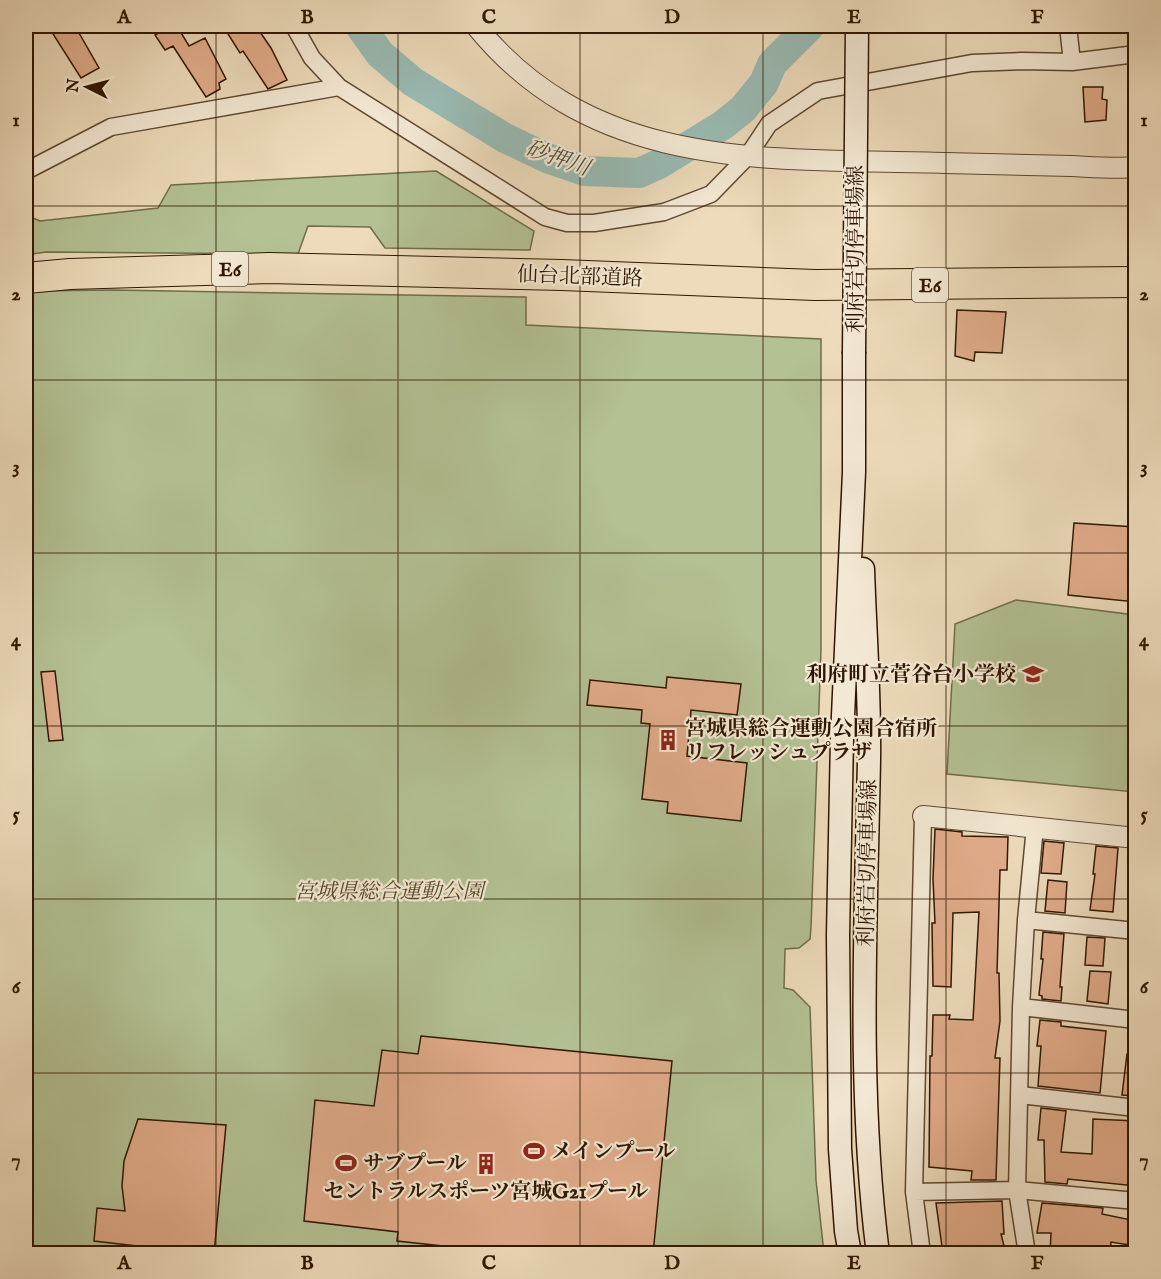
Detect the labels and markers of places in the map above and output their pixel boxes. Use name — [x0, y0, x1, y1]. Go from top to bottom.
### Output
place label: 利府町立菅谷台小学校 — [806, 662, 1016, 689]
school or university icon: 利府町立菅谷台小学校 — [1021, 662, 1045, 686]
place label: 宮城県総合運動公園合宿所 リフレッシュプラザ — [685, 716, 937, 767]
building icon: 宮城県総合運動公園合宿所 リフレッシュプラザ — [656, 728, 680, 752]
sports icon: メインプール — [522, 1139, 546, 1163]
place label: メインプール — [551, 1139, 676, 1166]
sports icon: サブプール — [334, 1151, 358, 1175]
place label: サブプール — [363, 1151, 467, 1178]
building icon: セントラルスポーツ宮城G21プール — [474, 1152, 498, 1176]
place label: セントラルスポーツ宮城G21プール — [323, 1179, 649, 1206]

